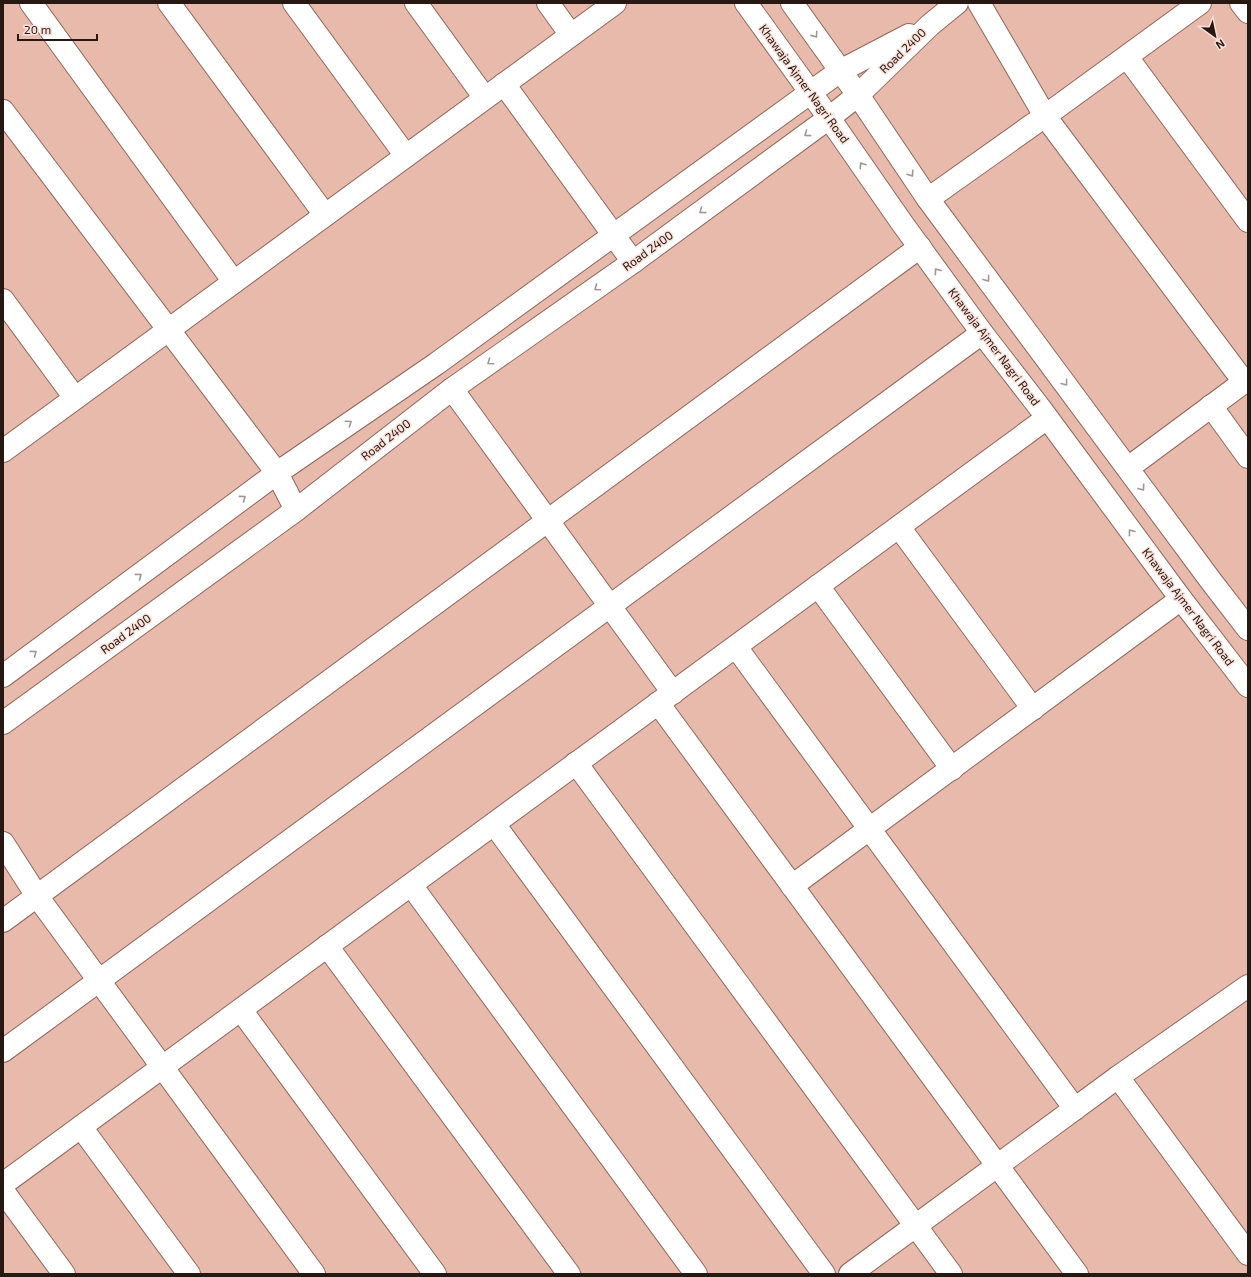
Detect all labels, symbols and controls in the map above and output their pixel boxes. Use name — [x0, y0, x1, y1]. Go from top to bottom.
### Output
scale bar — [18, 16, 97, 42]
north arrow — [1195, 16, 1235, 56]
street label: Khawaja Ajmer Nagri Road — [756, 21, 853, 146]
text: 20 m — [24, 22, 51, 36]
street label: Road 2400 — [876, 25, 928, 76]
one-way arrow — [810, 30, 817, 37]
text: N — [1214, 37, 1228, 52]
one-way arrow — [804, 129, 811, 136]
one-way arrow — [859, 162, 867, 169]
one-way arrow — [906, 169, 913, 176]
one-way arrow — [699, 207, 706, 214]
street label: Road 2400 — [619, 227, 675, 273]
one-way arrow — [935, 268, 942, 275]
one-way arrow — [982, 275, 990, 282]
one-way arrow — [594, 283, 601, 291]
street label: Khawaja Ajmer Nagri Road — [945, 285, 1044, 409]
one-way arrow — [488, 357, 495, 364]
one-way arrow — [1061, 378, 1068, 385]
street label: Road 2400 — [358, 416, 413, 463]
one-way arrow — [345, 421, 352, 428]
one-way arrow — [1137, 483, 1144, 490]
one-way arrow — [239, 495, 246, 503]
one-way arrow — [1129, 530, 1136, 537]
street label: Khawaja Ajmer Nagri Road — [1139, 545, 1238, 669]
one-way arrow — [134, 574, 141, 581]
street label: Road 2400 — [97, 610, 153, 656]
one-way arrow — [30, 651, 37, 658]

